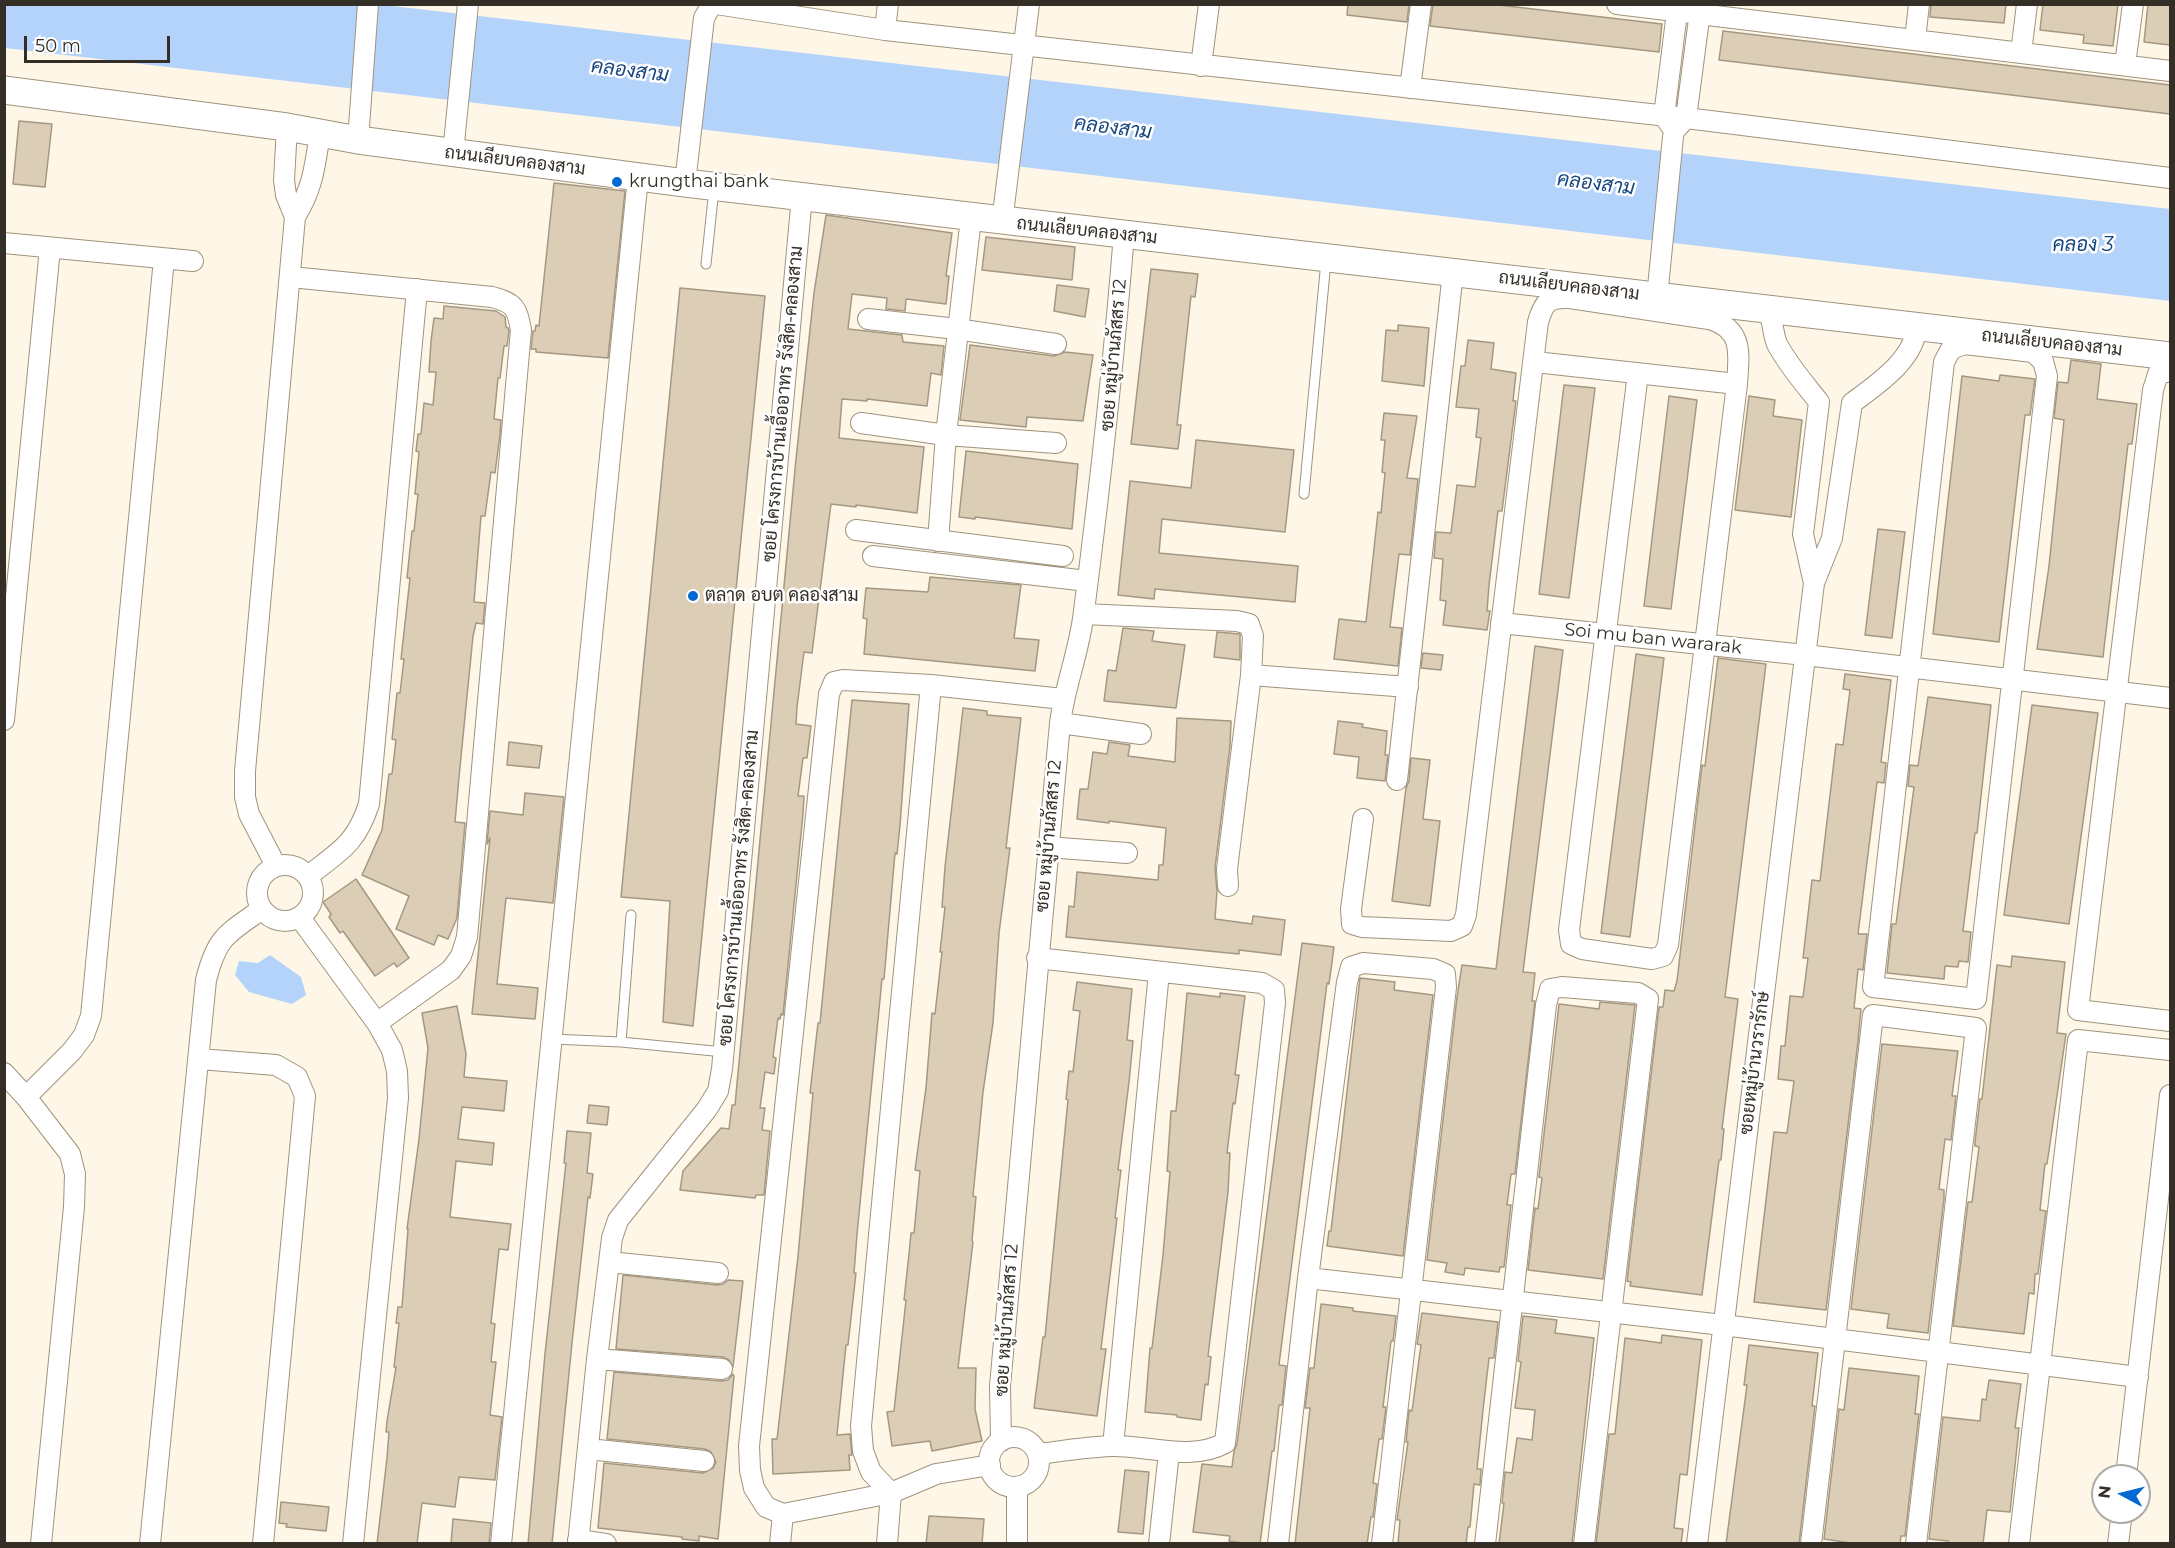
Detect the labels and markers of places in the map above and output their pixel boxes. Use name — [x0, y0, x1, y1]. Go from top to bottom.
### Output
place label: krungthai bank — [629, 171, 769, 193]
marker: krungthai bank — [610, 175, 624, 189]
place label: ตลาด อบต คลองสาม — [705, 585, 859, 607]
marker: ตลาด อบต คลองสาม — [686, 589, 700, 603]

